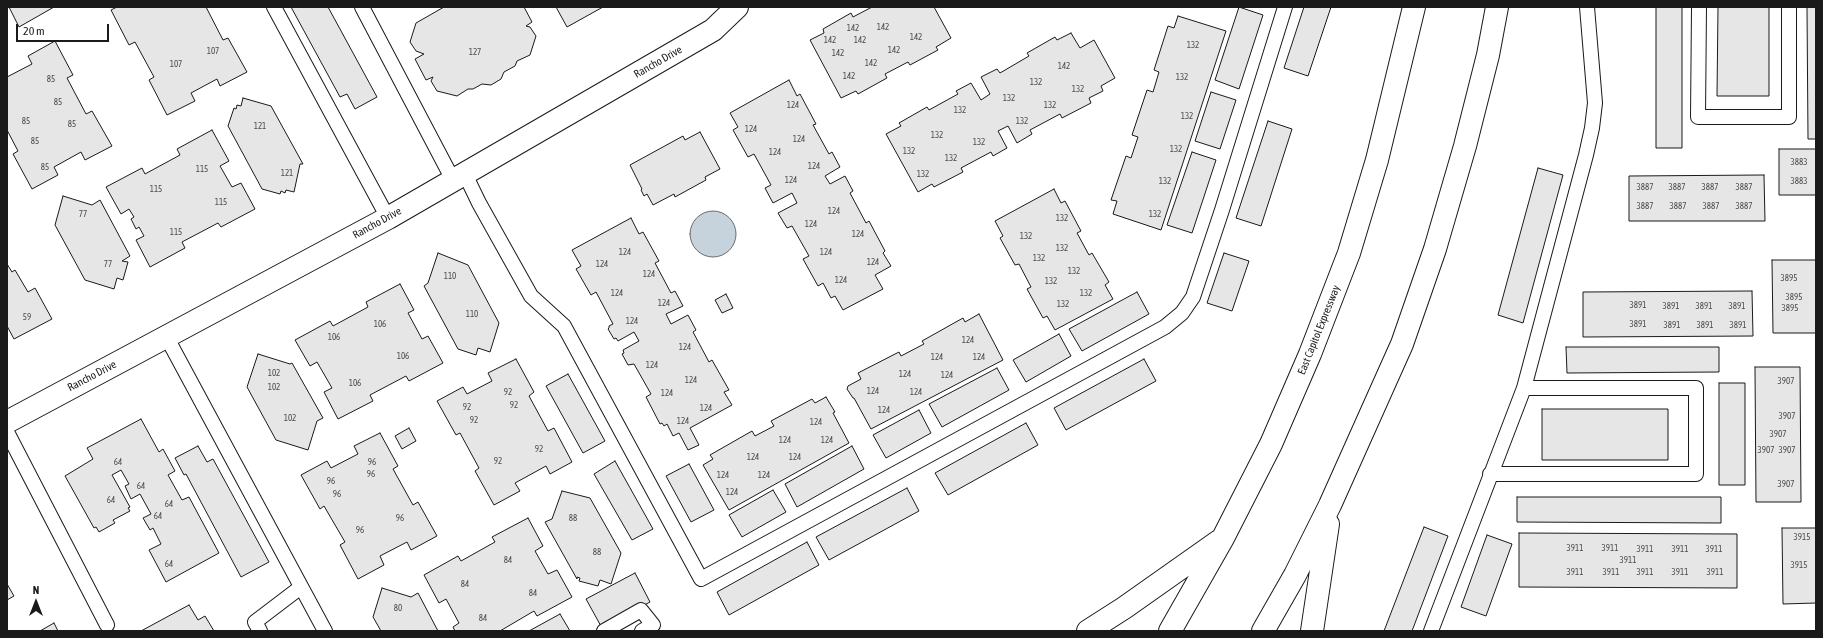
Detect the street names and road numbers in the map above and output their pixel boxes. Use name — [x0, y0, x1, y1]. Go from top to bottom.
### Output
street label: Rancho Drive — [632, 43, 684, 81]
street label: Rancho Drive — [350, 204, 404, 242]
street label: East Capitol Expressway — [1295, 283, 1343, 377]
street label: Rancho Drive — [65, 358, 119, 394]

